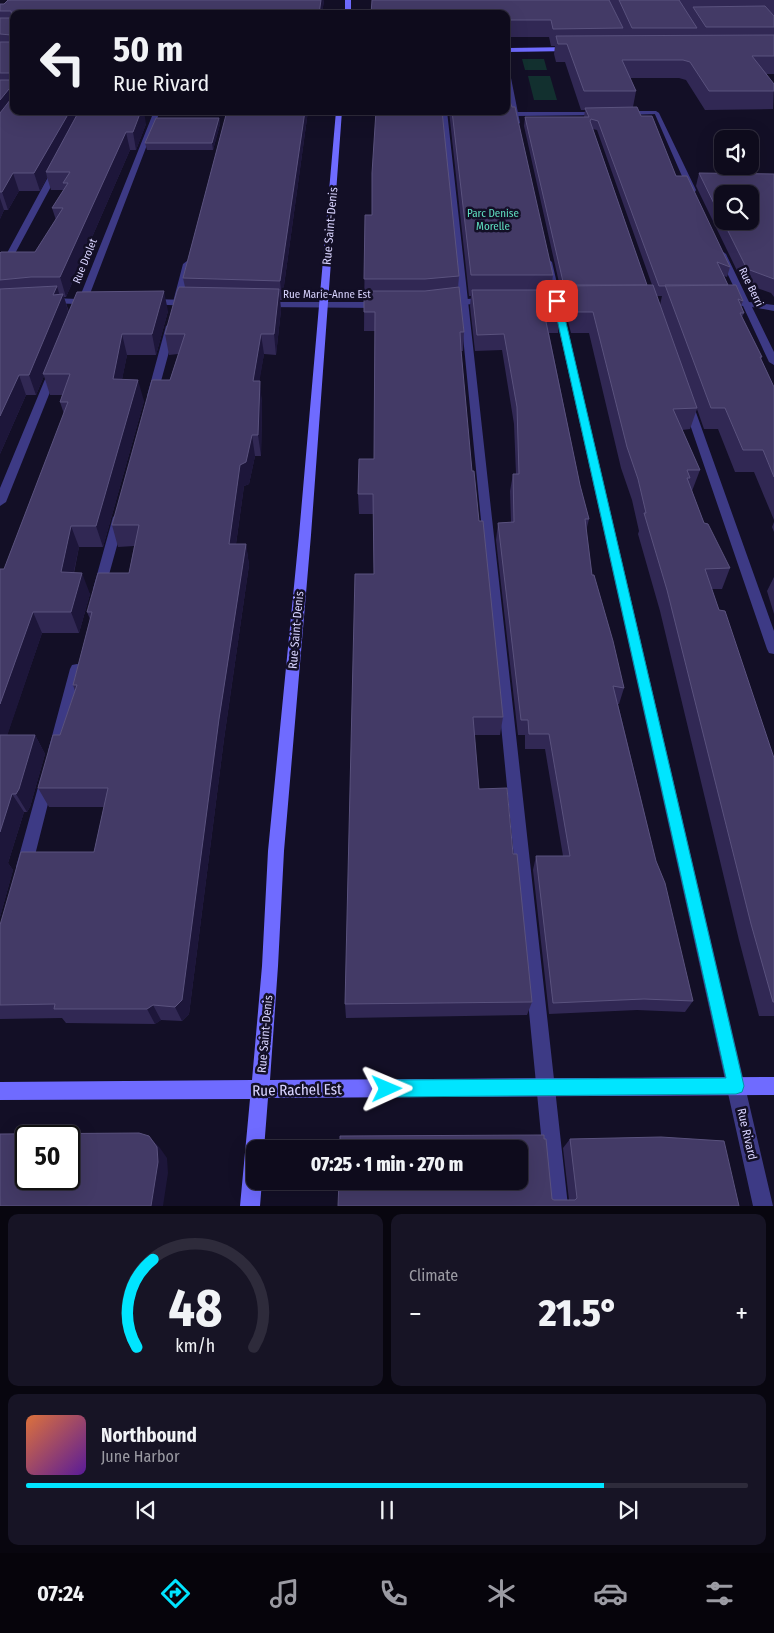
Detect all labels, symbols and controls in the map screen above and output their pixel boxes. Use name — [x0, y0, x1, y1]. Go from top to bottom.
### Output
text: 50 m — [113, 28, 183, 70]
icon: left — [30, 30, 95, 95]
text: Rue Rivard — [113, 70, 209, 97]
map controls — [714, 130, 759, 230]
button: sound — [714, 130, 759, 175]
button: search — [714, 185, 759, 230]
street label: Rue Saint-Denis — [320, 187, 340, 265]
park label: Parc Denise Morelle — [467, 207, 519, 233]
street label: Rue Drolet — [70, 236, 100, 285]
street label: Rue Berri — [736, 265, 766, 309]
pin — [536, 280, 578, 322]
icon: arrive — [543, 287, 571, 315]
street label: Rue Marie-Anne Est — [283, 288, 371, 301]
street label: Rue Saint-Denis — [286, 591, 306, 669]
street label: Rue Saint-Denis — [255, 995, 275, 1073]
position arrow — [360, 1062, 412, 1114]
street label: Rue Rachel Est — [252, 1080, 342, 1100]
street label: Rue Rivard — [734, 1107, 760, 1161]
speed limit sign: 50 — [15, 1125, 80, 1190]
text: 07:25 · 1 min · 270 m — [311, 1153, 463, 1176]
text: Climate — [409, 1266, 458, 1285]
text: 48 — [168, 1277, 223, 1340]
text: 21.5° — [539, 1290, 618, 1336]
text: − — [409, 1297, 422, 1330]
text: + — [735, 1297, 748, 1330]
text: km/h — [176, 1335, 215, 1357]
text: Northbound — [101, 1424, 197, 1447]
text: June Harbor — [101, 1447, 179, 1466]
icon: previous — [132, 1496, 160, 1524]
icon: pause — [373, 1496, 401, 1524]
icon: next — [614, 1496, 642, 1524]
icon: directions — [158, 1576, 193, 1611]
icon: music — [267, 1576, 302, 1611]
icon: phone — [376, 1576, 411, 1611]
icon: climate — [484, 1576, 519, 1611]
icon: car — [593, 1576, 628, 1611]
icon: filters — [702, 1576, 737, 1611]
text: 07:24 — [37, 1580, 84, 1607]

